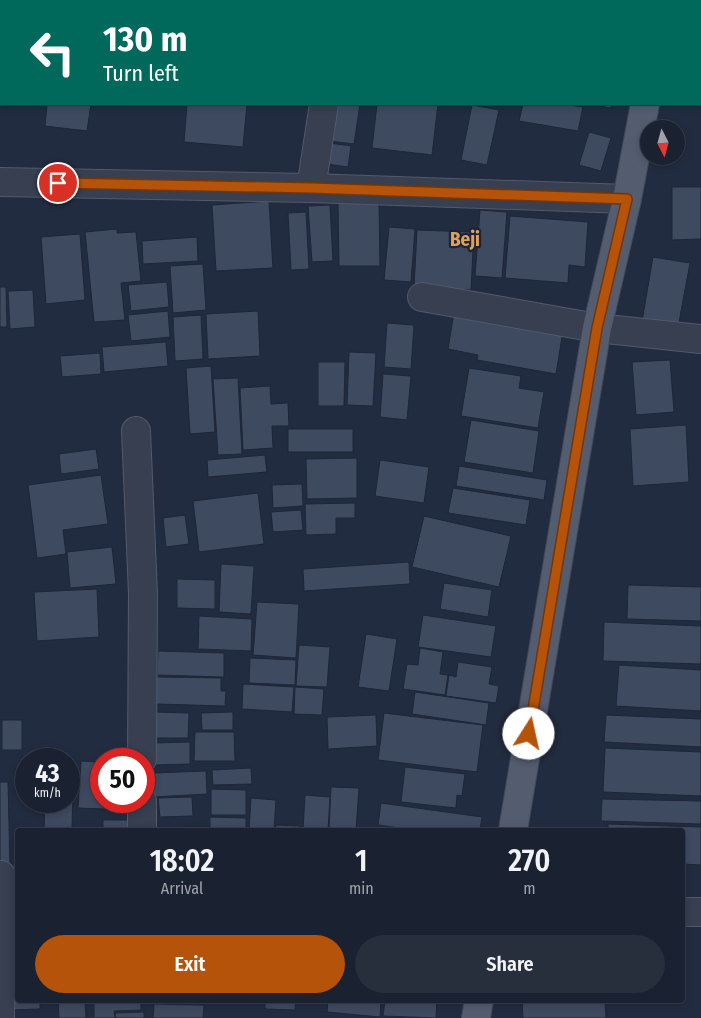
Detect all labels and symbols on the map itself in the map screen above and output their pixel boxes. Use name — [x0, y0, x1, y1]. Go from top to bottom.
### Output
north arrow — [640, 120, 685, 165]
pin — [37, 162, 79, 204]
district label: Beji — [450, 228, 480, 251]
position arrow — [502, 707, 554, 759]
speed limit sign: 50 — [90, 748, 155, 813]

